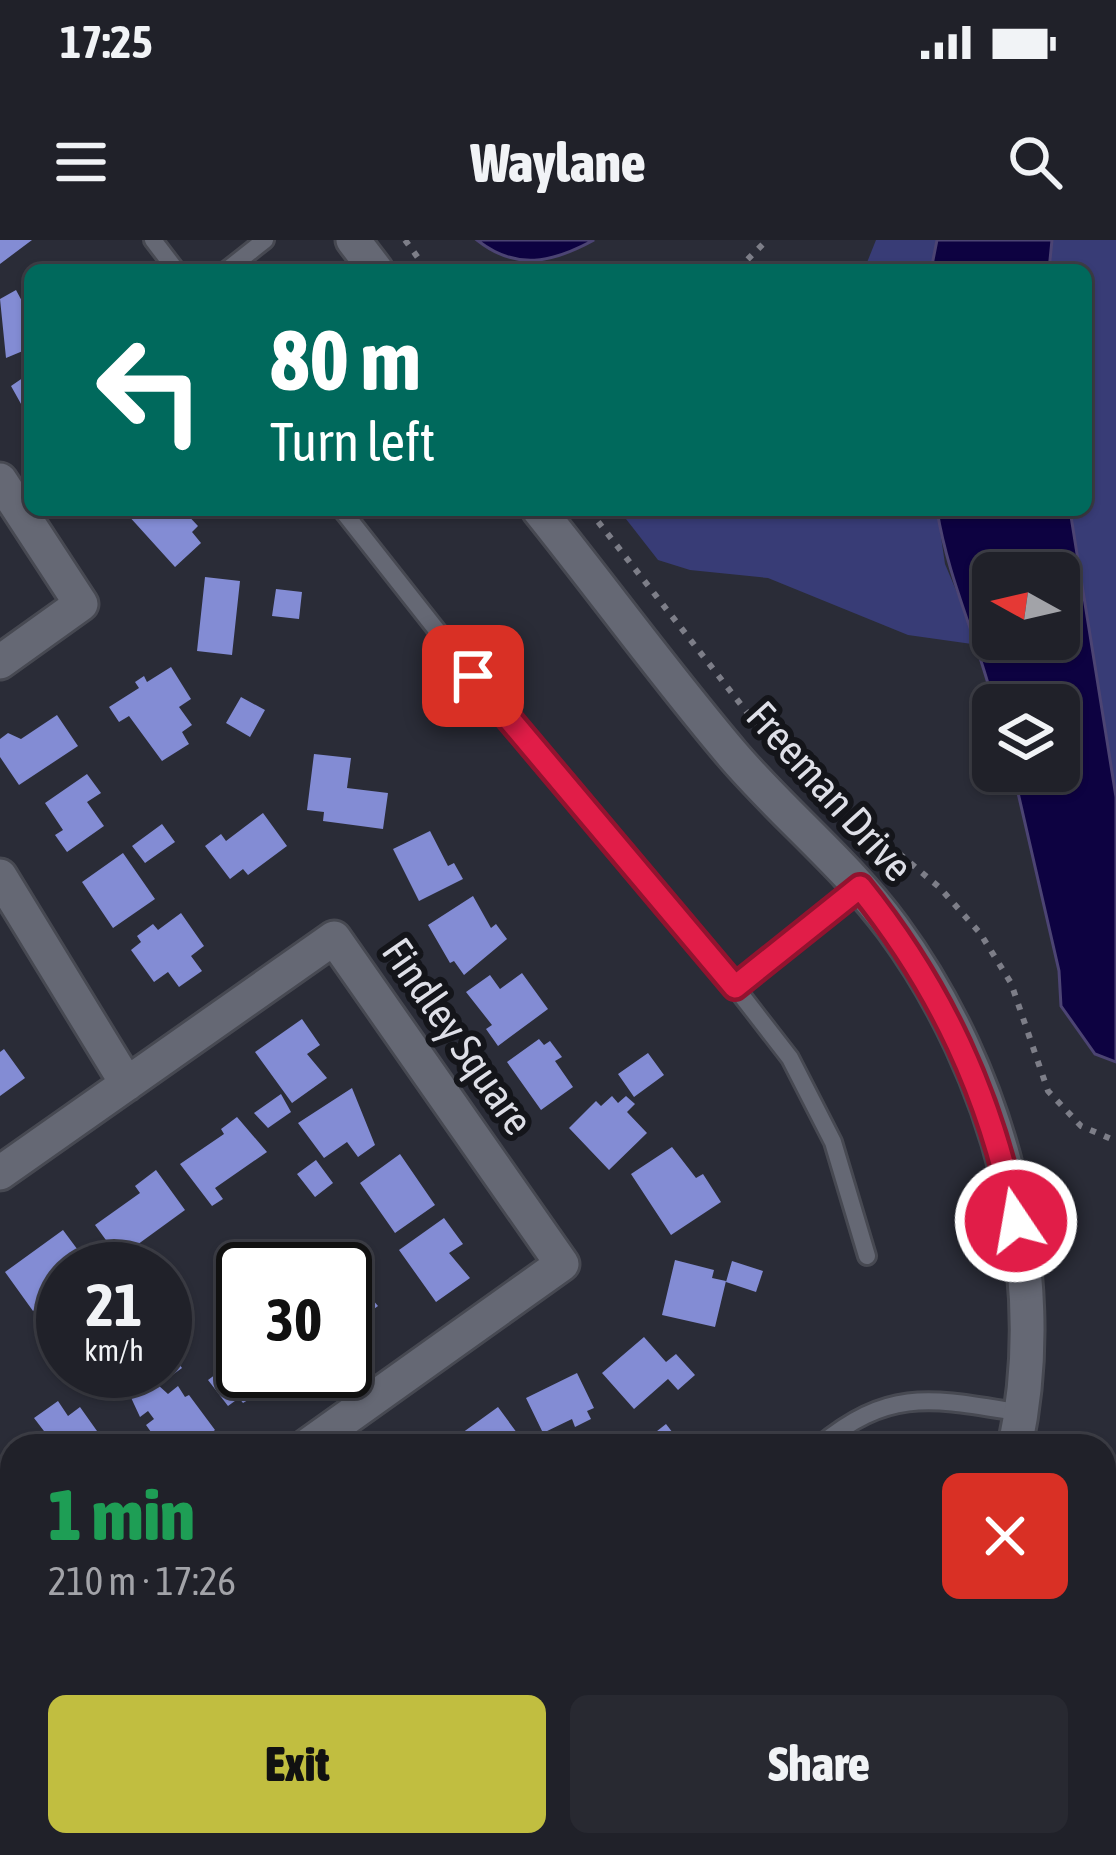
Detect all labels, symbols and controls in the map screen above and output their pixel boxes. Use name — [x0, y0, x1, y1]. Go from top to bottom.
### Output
text: 17:25 — [60, 16, 153, 68]
icon: menu — [48, 129, 114, 195]
icon: search — [1002, 129, 1068, 195]
text: Waylane — [470, 132, 646, 193]
icon: left — [72, 312, 228, 468]
text: 80 m — [270, 312, 421, 408]
text: Turn left — [270, 411, 435, 472]
north arrow — [972, 552, 1080, 660]
map controls — [972, 552, 1080, 792]
pin — [422, 625, 524, 727]
icon: arrive — [440, 643, 506, 709]
button: layers — [972, 684, 1080, 792]
street label: Freeman Drive — [737, 692, 923, 890]
street label: Findley Square — [373, 929, 543, 1143]
position arrow — [953, 1158, 1079, 1284]
speed limit sign: 30 — [216, 1242, 372, 1398]
text: 21 — [86, 1270, 142, 1339]
text: km/h — [84, 1333, 144, 1367]
text: 1 min — [48, 1473, 195, 1555]
button: close — [942, 1473, 1068, 1599]
text: 210 m · 17:26 — [48, 1559, 236, 1603]
button: Exit — [48, 1695, 546, 1833]
button: Share — [570, 1695, 1068, 1833]

